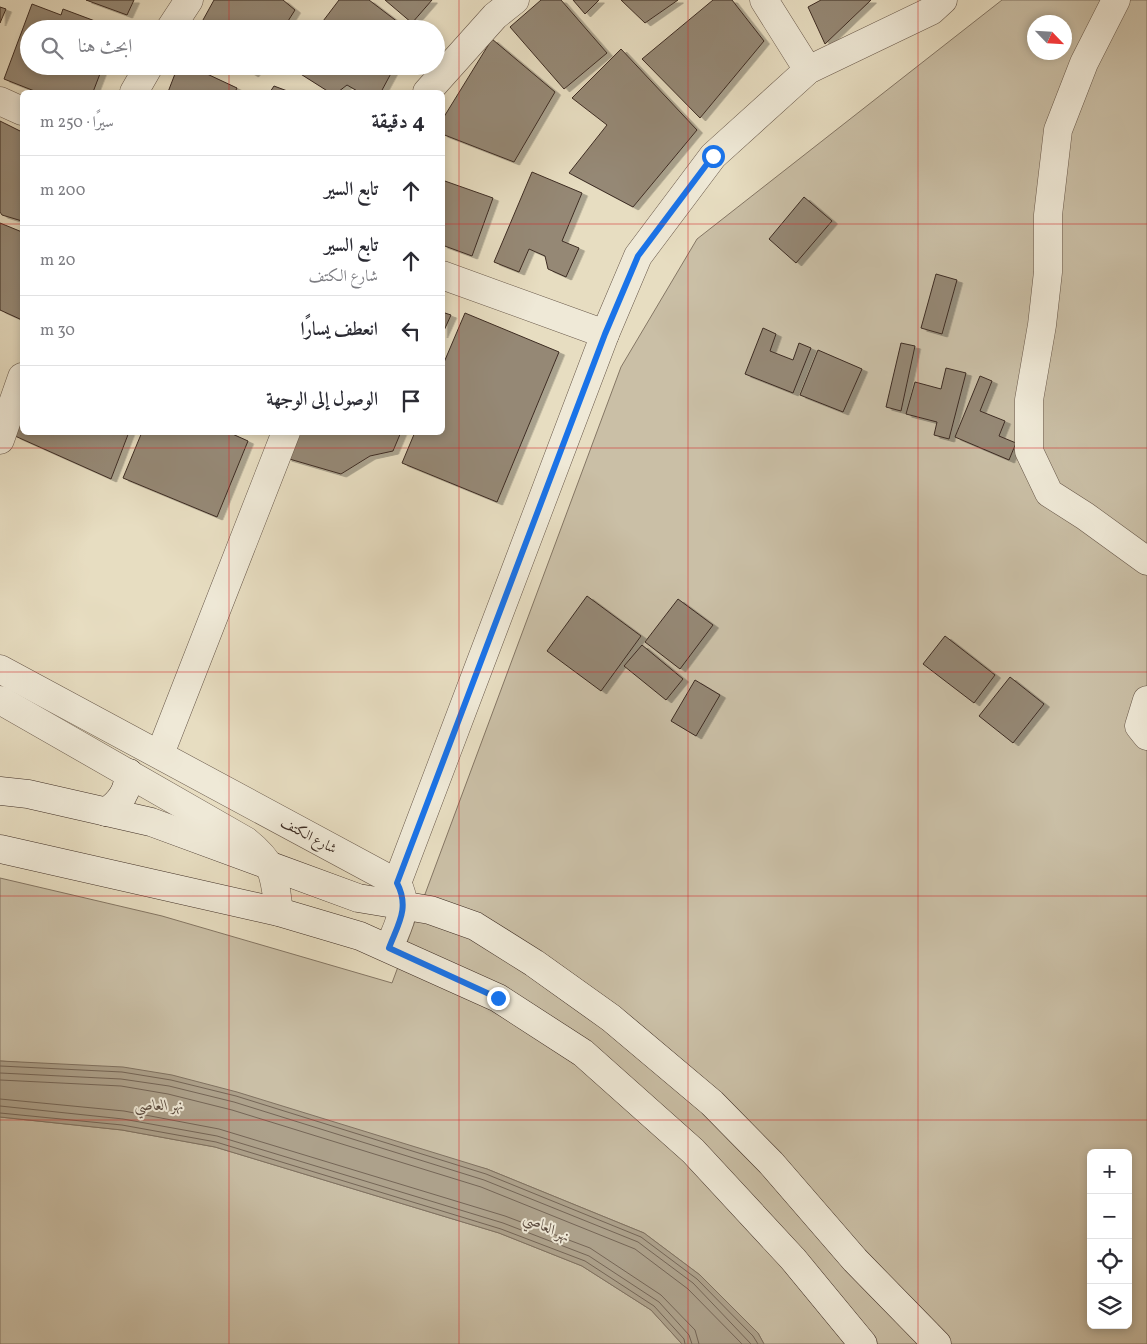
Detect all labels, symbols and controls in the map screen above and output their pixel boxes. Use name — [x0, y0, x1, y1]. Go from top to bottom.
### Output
north arrow — [1027, 15, 1072, 60]
search box — [20, 20, 445, 75]
icon: search — [38, 34, 66, 62]
text: ابحث هنا — [78, 34, 132, 60]
text: 4 دقيقة — [371, 108, 425, 137]
text: سيرًا · 250 m — [40, 112, 114, 134]
route start — [702, 145, 725, 168]
text: تابع السير — [325, 177, 378, 203]
icon: ahead — [397, 177, 425, 205]
text: 200 m — [40, 180, 85, 202]
text: تابع السير — [325, 233, 378, 259]
icon: ahead — [397, 247, 425, 275]
text: 20 m — [40, 250, 75, 272]
text: شارع الكتف — [308, 266, 378, 288]
text: انعطف يسارًا — [300, 317, 378, 343]
icon: left — [397, 317, 425, 345]
text: 30 m — [40, 320, 75, 342]
text: الوصول إلى الوجهة — [266, 387, 378, 413]
icon: arrive — [397, 387, 425, 415]
street label: شارع الكتف — [276, 814, 340, 860]
route end — [487, 987, 510, 1010]
water label: نهر العاصي — [134, 1096, 184, 1119]
map controls — [1087, 1149, 1132, 1329]
button: + — [1087, 1149, 1132, 1194]
button: − — [1087, 1194, 1132, 1239]
water label: نهر العاصي — [519, 1208, 573, 1250]
button: locate — [1087, 1239, 1132, 1284]
button: layers — [1087, 1284, 1132, 1329]

